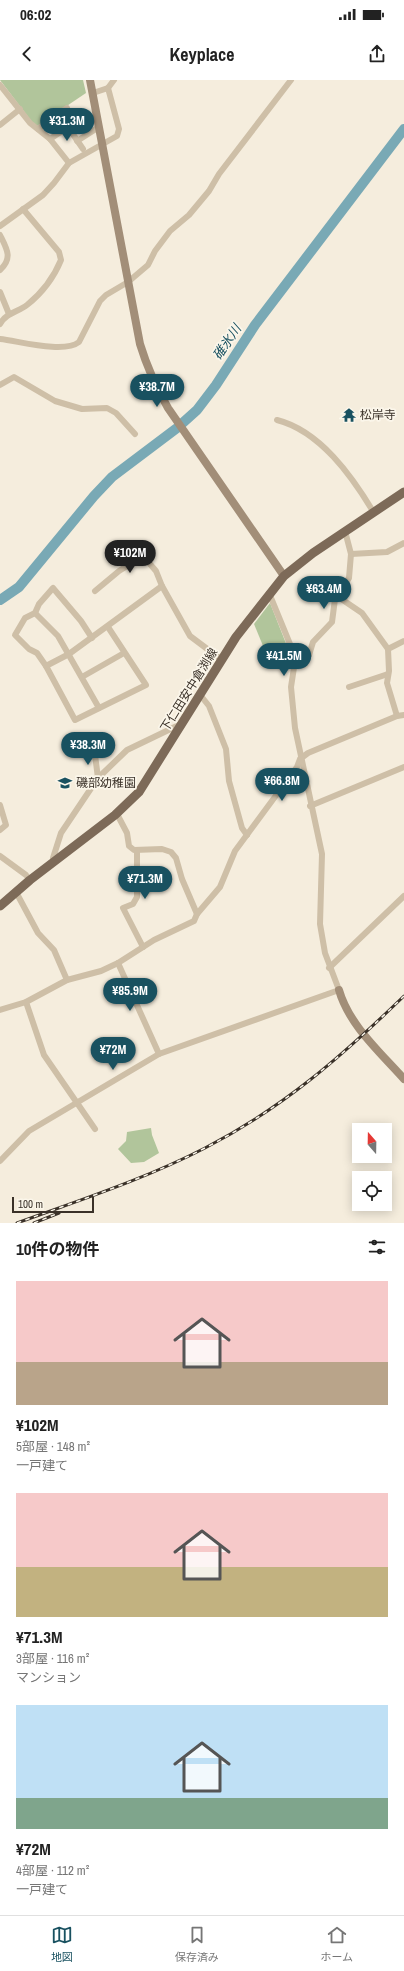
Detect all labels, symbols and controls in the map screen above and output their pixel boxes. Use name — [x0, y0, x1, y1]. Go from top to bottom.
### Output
text: 06:02 — [20, 4, 51, 25]
text: Keyplace — [170, 42, 234, 67]
icon: back — [16, 43, 38, 65]
icon: share — [366, 43, 388, 65]
pin: ¥31.3M — [34, 108, 100, 142]
text: ¥31.3M — [49, 112, 85, 129]
water label: 碓氷川 — [209, 319, 246, 363]
pin: ¥38.7M — [124, 374, 190, 408]
text: ¥38.7M — [139, 378, 175, 395]
temple icon: 松岸寺 — [341, 407, 357, 423]
place label: 松岸寺 — [360, 407, 396, 423]
pin: ¥102M — [102, 540, 158, 574]
text: ¥102M — [114, 544, 146, 561]
pin: ¥63.4M — [291, 576, 357, 610]
text: ¥63.4M — [306, 580, 342, 597]
pin: ¥41.5M — [251, 643, 317, 677]
street label: 下仁田安中倉渕線 — [157, 645, 221, 735]
text: ¥41.5M — [266, 647, 302, 664]
pin: ¥38.3M — [55, 732, 121, 766]
text: ¥38.3M — [70, 736, 106, 753]
pin: ¥66.8M — [249, 768, 315, 802]
text: ¥66.8M — [264, 772, 300, 789]
school or university icon: 磯部幼稚園 — [57, 775, 73, 791]
place label: 磯部幼稚園 — [76, 775, 136, 791]
pin: ¥71.3M — [112, 866, 178, 900]
text: ¥71.3M — [127, 870, 163, 887]
pin: ¥85.9M — [97, 978, 163, 1012]
text: ¥85.9M — [112, 982, 148, 999]
pin: ¥72M — [89, 1037, 137, 1071]
text: ¥72M — [100, 1041, 126, 1058]
north arrow — [352, 1123, 392, 1163]
map controls — [352, 1123, 392, 1211]
button: locate — [352, 1171, 392, 1211]
scale bar — [12, 1195, 94, 1214]
text: 100 m — [18, 1197, 43, 1211]
icon: filters — [366, 1236, 388, 1258]
text: 10件の物件 — [16, 1237, 100, 1260]
icon: home — [166, 1307, 238, 1379]
text: ¥102M — [16, 1413, 59, 1436]
text: 5部屋 · 148 m² — [16, 1438, 90, 1455]
text: 一戸建て — [16, 1457, 68, 1474]
icon: home — [166, 1519, 238, 1591]
text: ¥71.3M — [16, 1625, 63, 1648]
text: 3部屋 · 116 m² — [16, 1650, 89, 1667]
text: マンション — [16, 1669, 81, 1686]
icon: home — [166, 1731, 238, 1803]
text: ¥72M — [16, 1837, 51, 1860]
text: 4部屋 · 112 m² — [16, 1862, 89, 1879]
text: 一戸建て — [16, 1881, 68, 1898]
tab: 地図 — [51, 1924, 73, 1964]
tab: 保存済み — [175, 1924, 219, 1964]
tab: ホーム — [320, 1924, 353, 1964]

